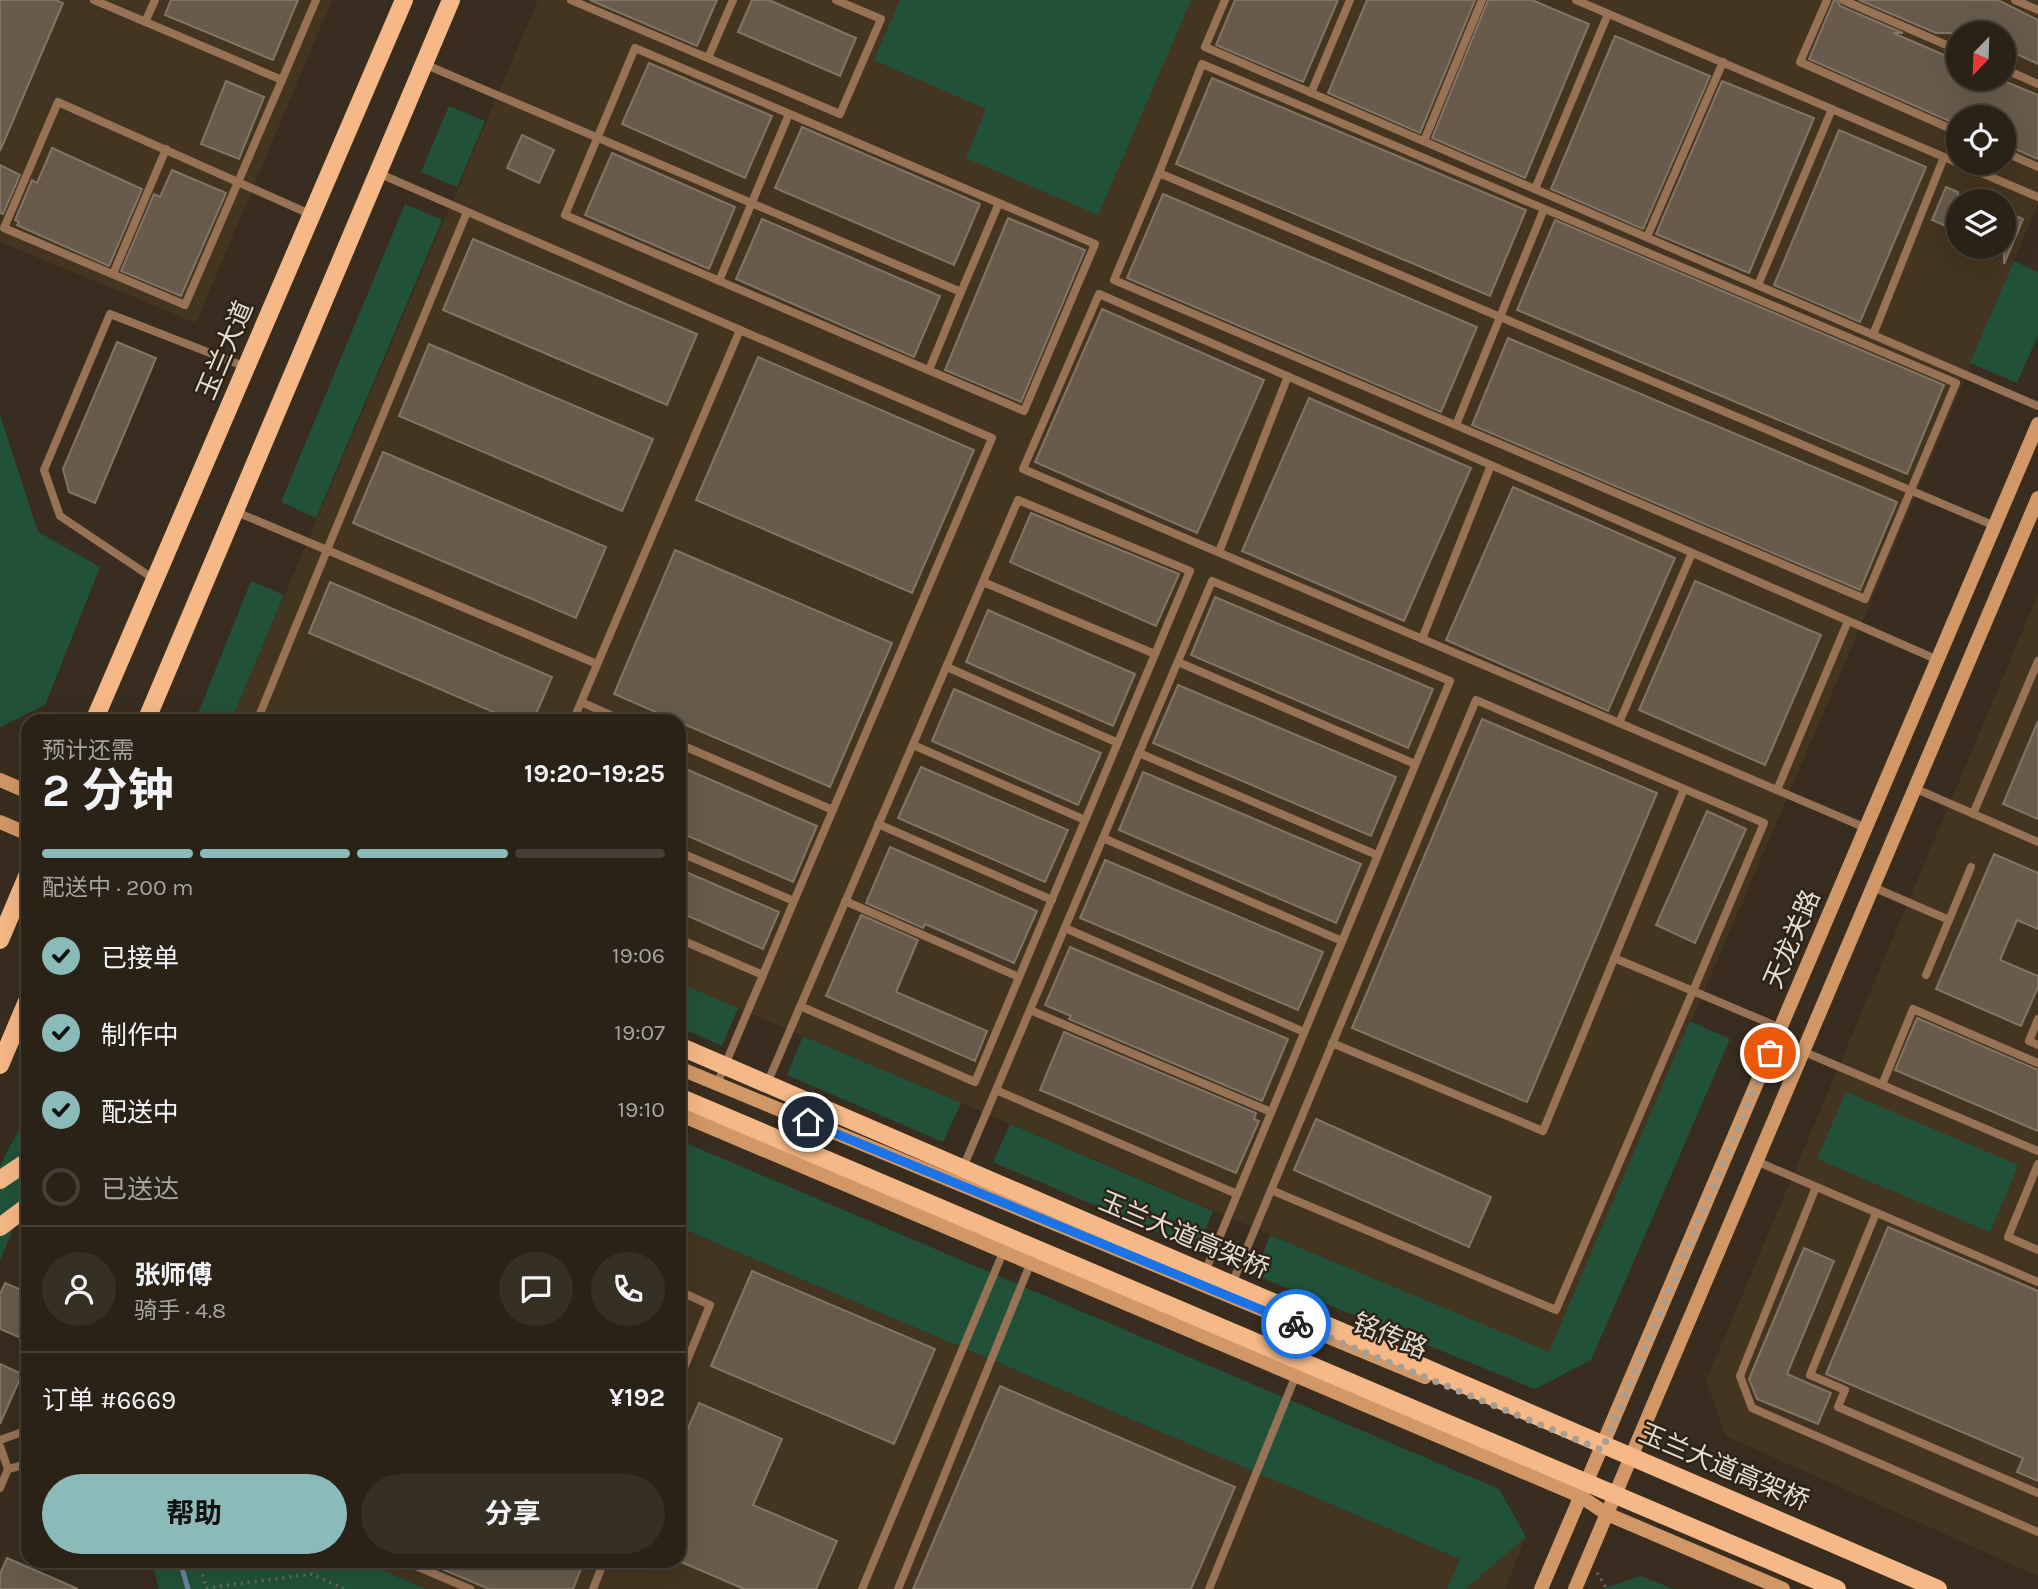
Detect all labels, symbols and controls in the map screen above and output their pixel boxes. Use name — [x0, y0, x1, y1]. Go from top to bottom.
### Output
north arrow — [1946, 21, 2016, 91]
map controls — [1946, 21, 2016, 259]
button: locate — [1946, 105, 2016, 175]
button: layers — [1946, 189, 2016, 259]
street label: 玉兰大道 — [190, 296, 260, 404]
text: 预计还需 — [42, 737, 134, 764]
text: 19:20–19:25 — [524, 758, 665, 789]
text: 2 分钟 — [42, 764, 173, 818]
text: 配送中 · 200 m — [42, 874, 194, 901]
street label: 天龙关路 — [1757, 885, 1827, 993]
icon: check — [42, 937, 80, 975]
text: 19:06 — [612, 942, 665, 969]
text: 已接单 — [101, 943, 179, 974]
icon: check — [42, 1014, 80, 1052]
text: 19:07 — [614, 1019, 665, 1046]
text: 制作中 — [101, 1020, 179, 1051]
pin — [1740, 1023, 1800, 1083]
icon: bag — [1751, 1034, 1789, 1072]
icon: check — [42, 1091, 80, 1129]
pin — [778, 1092, 838, 1152]
text: 19:10 — [618, 1096, 665, 1123]
text: 配送中 — [101, 1097, 179, 1128]
icon: home — [789, 1103, 827, 1141]
text: 已送达 — [101, 1174, 179, 1205]
street label: 玉兰大道高架桥 — [1094, 1185, 1274, 1285]
button: person — [42, 1252, 116, 1326]
button: chat — [499, 1252, 573, 1326]
button: phone — [591, 1252, 665, 1326]
text: 张师傅 — [134, 1260, 212, 1291]
courier — [1261, 1289, 1331, 1359]
text: 骑手 · 4.8 — [134, 1297, 226, 1324]
icon: bike — [1277, 1305, 1315, 1343]
street label: 铭传路 — [1348, 1307, 1432, 1365]
text: ¥192 — [609, 1382, 665, 1413]
text: 订单 #6669 — [42, 1385, 176, 1416]
street label: 玉兰大道高架桥 — [1634, 1417, 1814, 1517]
button: 帮助 — [42, 1474, 347, 1554]
button: 分享 — [361, 1474, 665, 1554]

